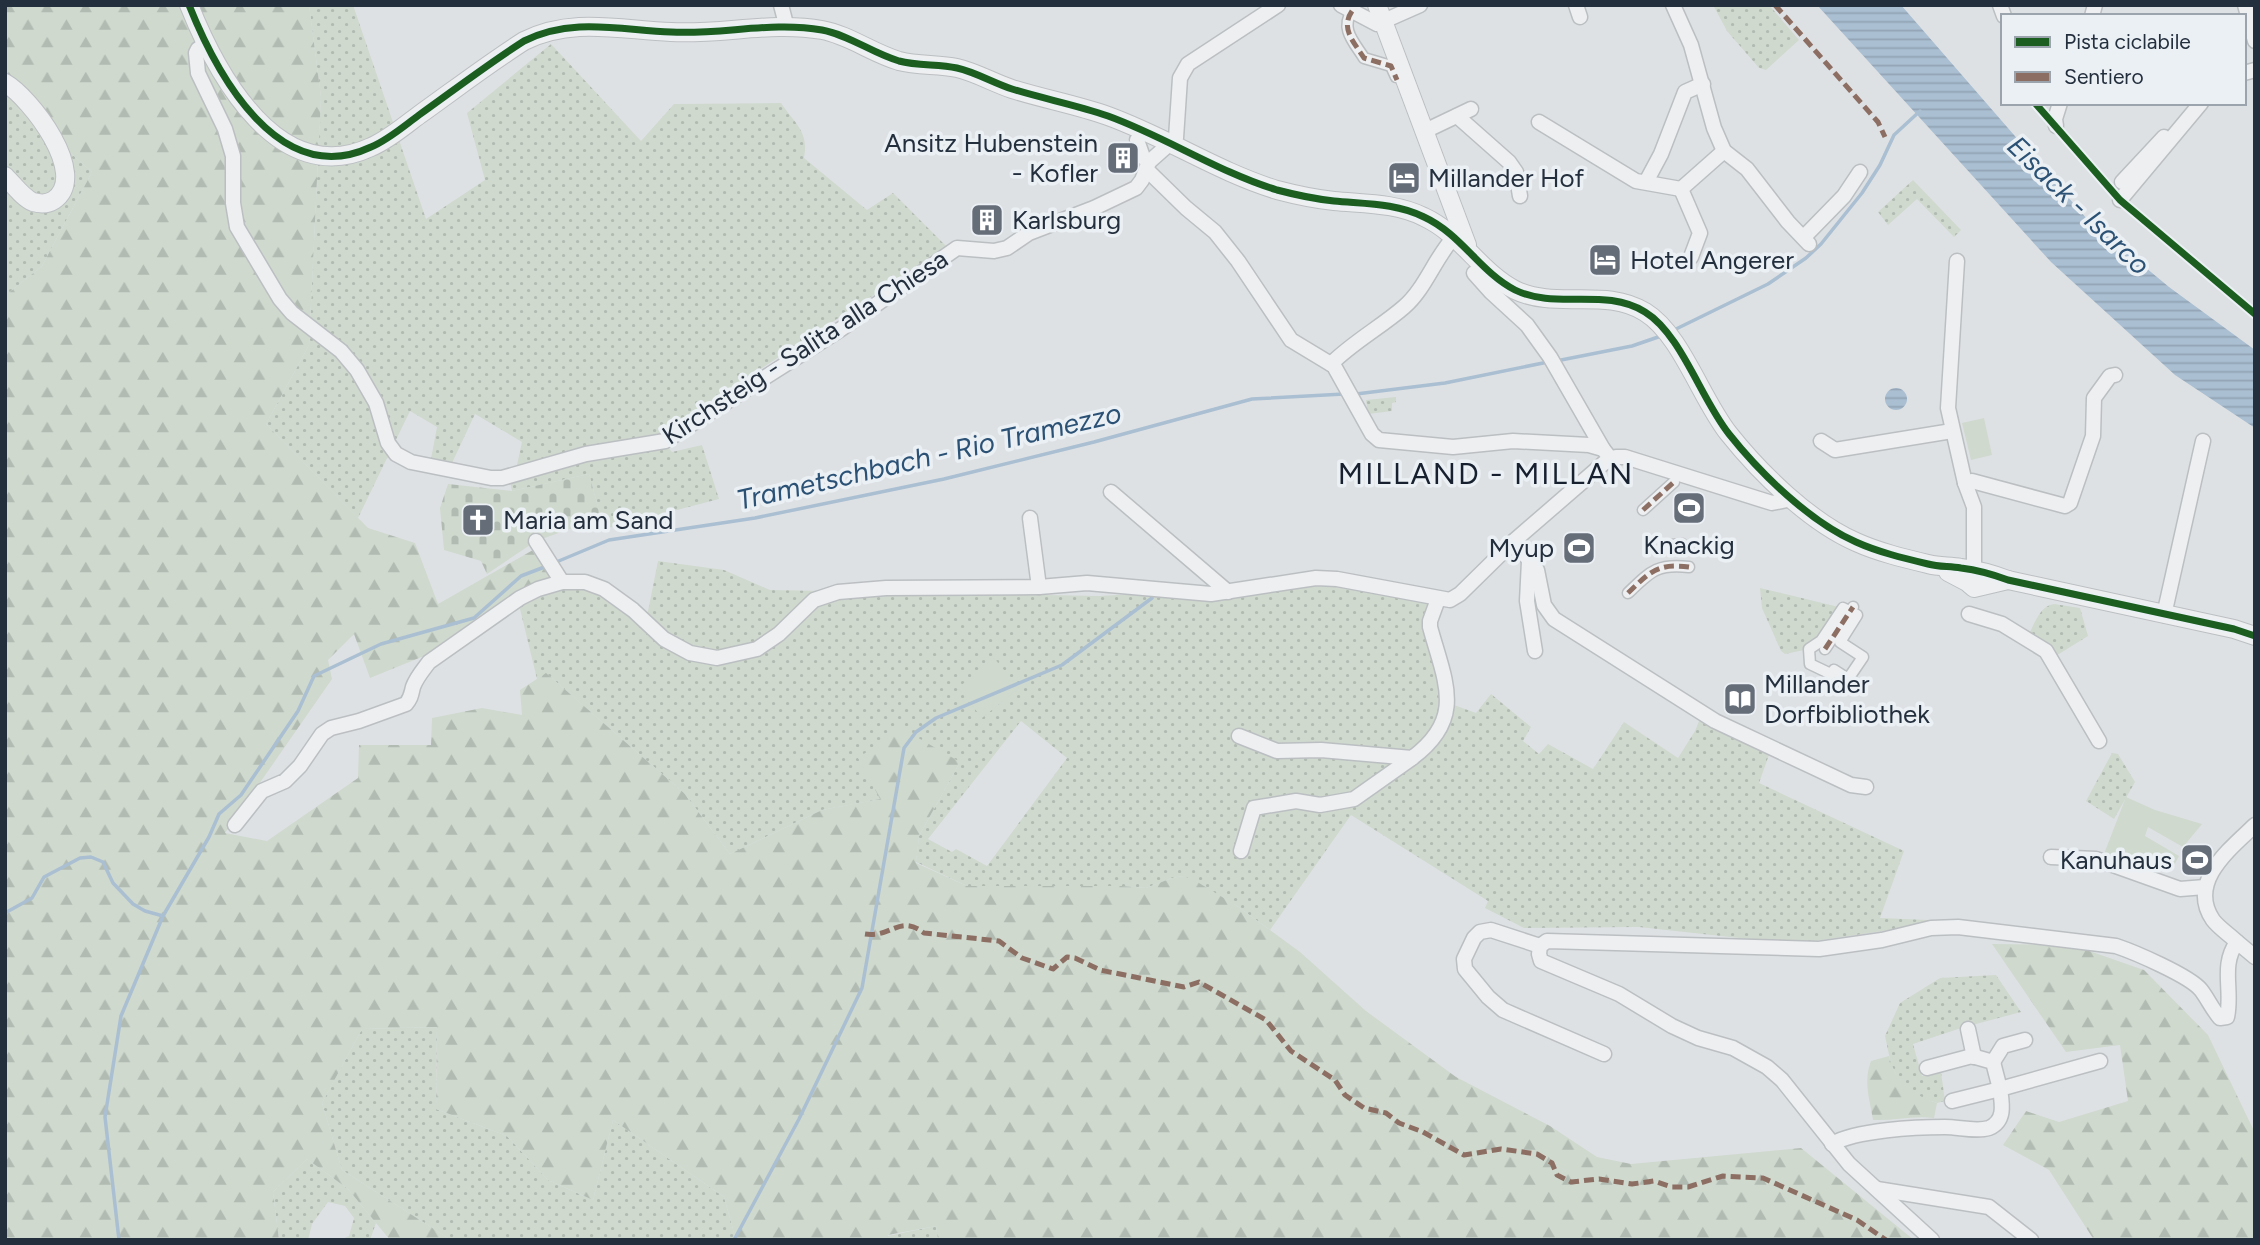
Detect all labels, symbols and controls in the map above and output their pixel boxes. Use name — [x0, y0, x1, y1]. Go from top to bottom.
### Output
legend — [2001, 14, 2246, 105]
text: Pista ciclabile — [2064, 29, 2191, 54]
text: Sentiero — [2064, 64, 2144, 89]
place label: Ansitz Hubenstein - Kofler — [884, 127, 1098, 189]
water label: Eisack - Isarco — [2001, 128, 2157, 282]
building icon: Ansitz Hubenstein - Kofler — [1104, 139, 1142, 177]
hotel icon: Millander Hof — [1385, 159, 1423, 197]
place label: Millander Hof — [1428, 162, 1584, 194]
building icon: Karlsburg — [968, 201, 1006, 239]
place label: Karlsburg — [1012, 204, 1121, 236]
hotel icon: Hotel Angerer — [1586, 241, 1624, 279]
street label: Kirchsteig - Salita alla Chiesa — [656, 243, 954, 451]
place label: Hotel Angerer — [1630, 244, 1794, 276]
water label: Trametschbach - Rio Tramezzo — [733, 395, 1125, 517]
district label: MILLAND - MILLAN — [1338, 455, 1634, 492]
sports icon: Knackig — [1670, 489, 1708, 527]
church icon: Maria am Sand — [459, 501, 497, 539]
place label: Maria am Sand — [503, 504, 674, 536]
sports icon: Myup — [1560, 529, 1598, 567]
place label: Knackig — [1643, 529, 1735, 561]
place label: Myup — [1488, 532, 1554, 564]
place label: Millander Dorfbibliothek — [1764, 668, 1930, 730]
library icon: Millander Dorfbibliothek — [1721, 680, 1759, 718]
sports icon: Kanuhaus — [2178, 841, 2216, 879]
place label: Kanuhaus — [2060, 844, 2172, 876]

